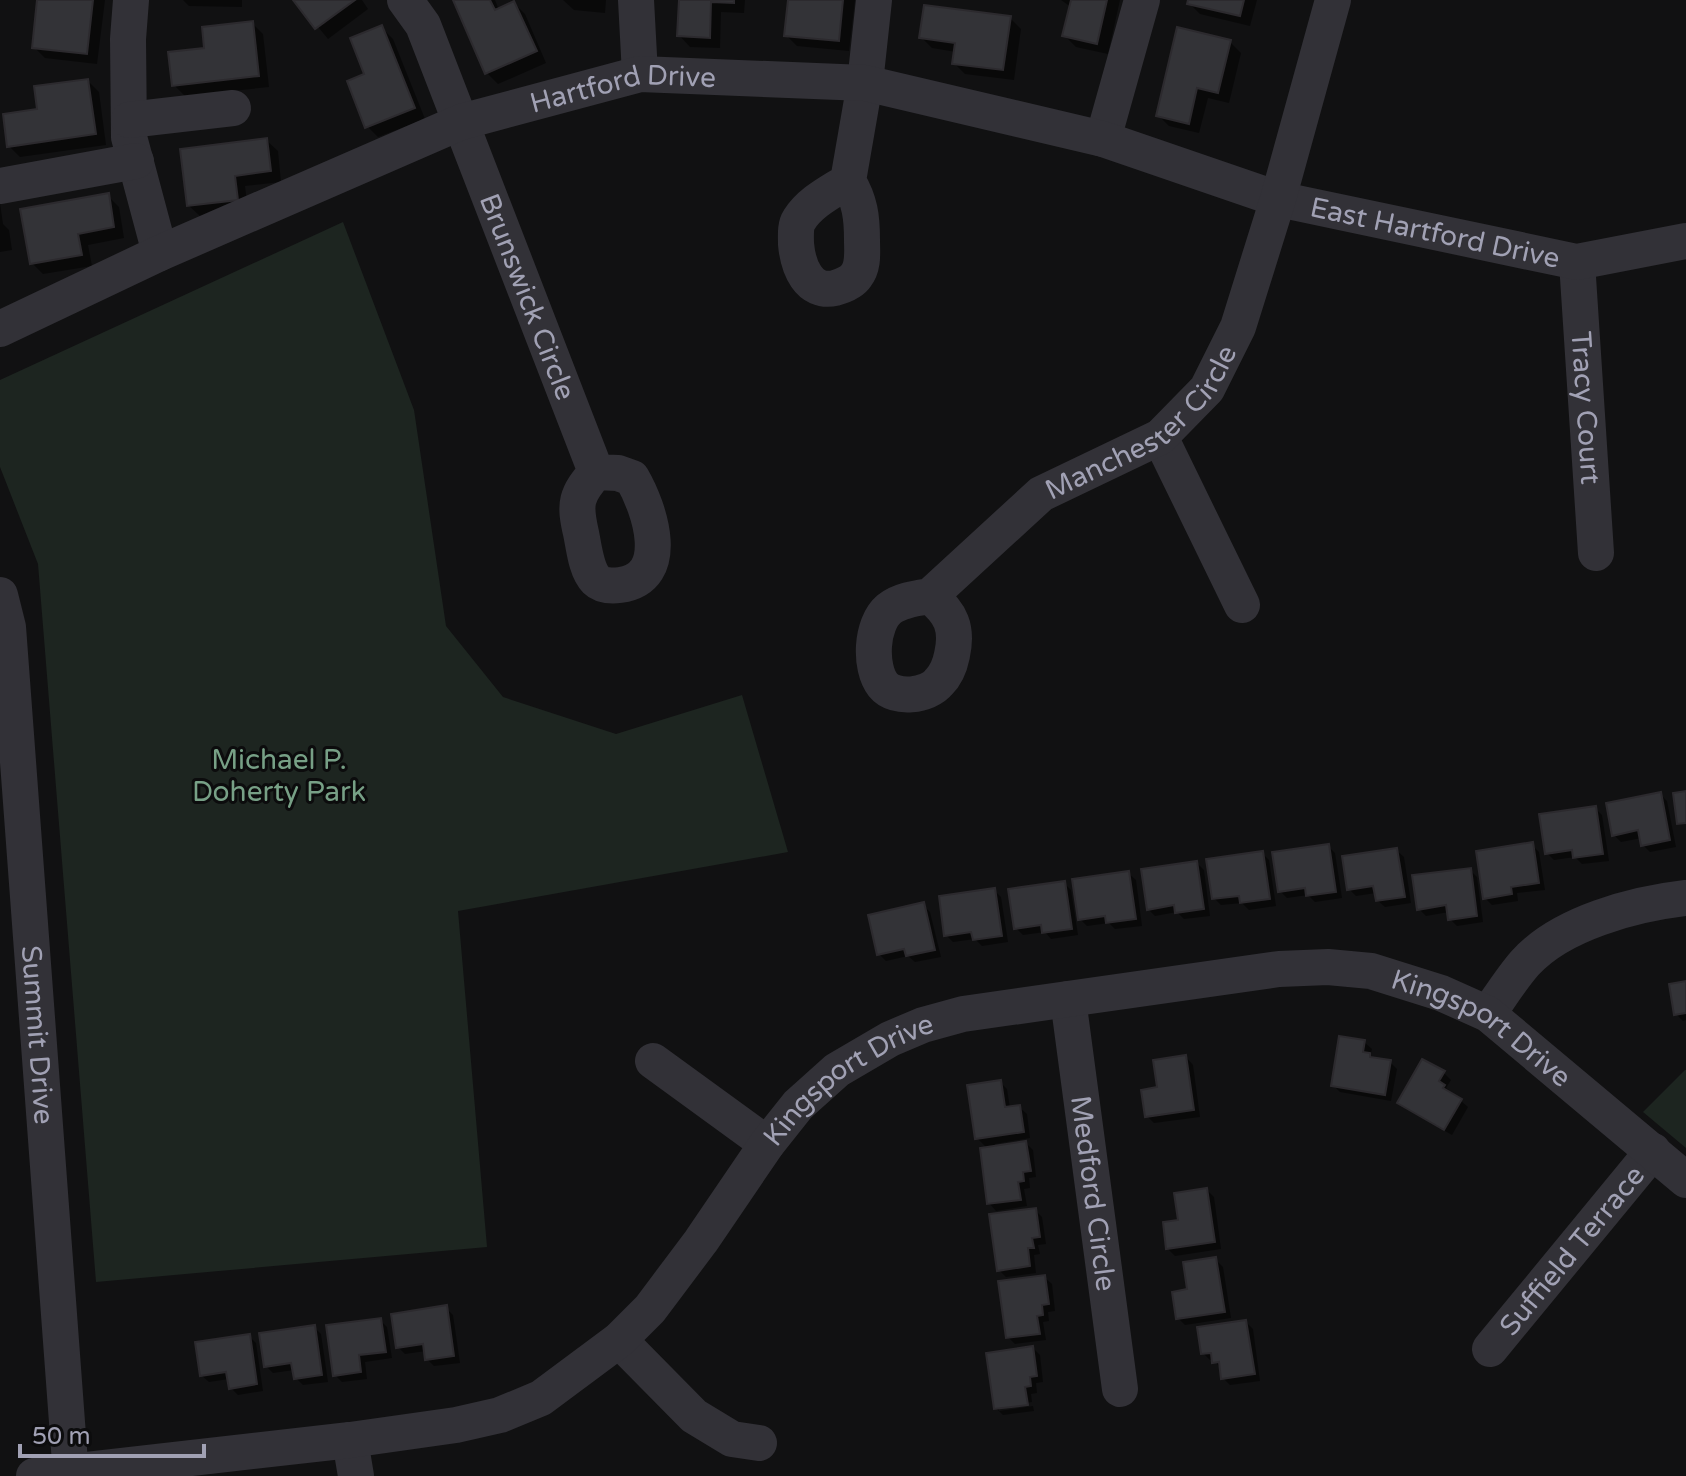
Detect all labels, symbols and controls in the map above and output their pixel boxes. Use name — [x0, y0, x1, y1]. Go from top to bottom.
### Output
street label: Hartford Drive — [526, 58, 717, 121]
street label: Brunswick Circle — [472, 189, 582, 405]
street label: East Hartford Drive — [1307, 190, 1563, 276]
street label: Tracy Court — [1564, 330, 1608, 486]
street label: Manchester Circle — [1040, 340, 1244, 508]
park label: Michael P. Doherty Park — [192, 743, 366, 809]
street label: Summit Drive — [14, 944, 61, 1126]
street label: Kingsport Drive — [1387, 962, 1578, 1095]
street label: Kingsport Drive — [756, 1007, 937, 1153]
street label: Medford Circle — [1063, 1094, 1123, 1293]
street label: Suffield Terrace — [1492, 1159, 1652, 1343]
scale bar — [20, 1408, 204, 1458]
text: 50 m — [32, 1422, 90, 1451]

